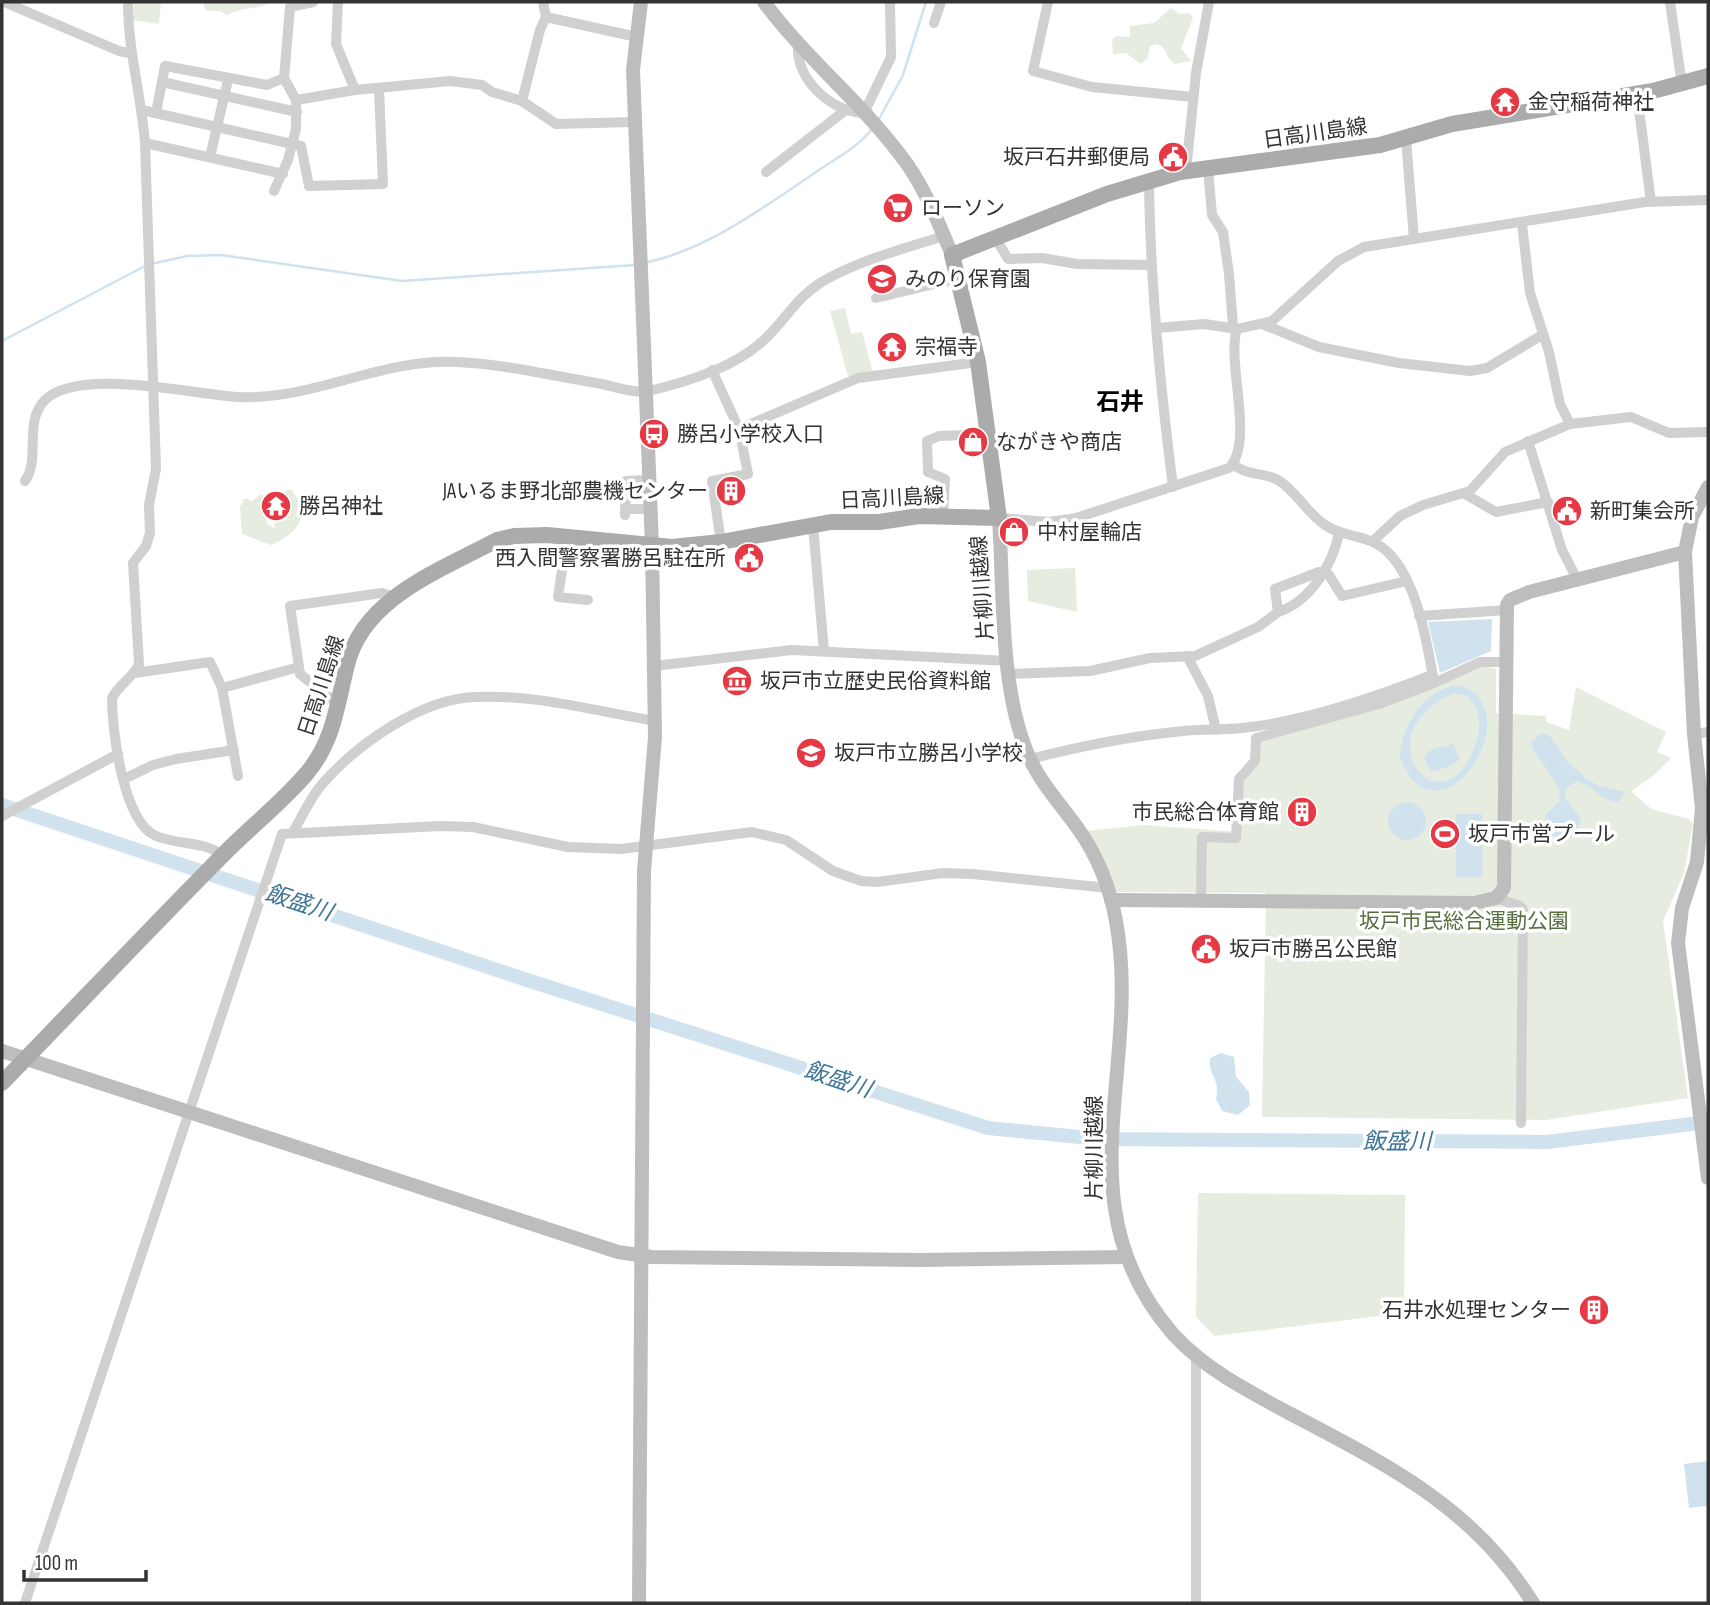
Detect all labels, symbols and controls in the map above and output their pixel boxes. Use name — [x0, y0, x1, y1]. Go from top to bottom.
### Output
temple icon: 金守稲荷神社 — [1488, 85, 1522, 119]
place label: 金守稲荷神社 — [1528, 90, 1654, 115]
street label: 日高川島線 — [1261, 114, 1369, 153]
public building icon: 坂戸石井郵便局 — [1156, 140, 1190, 174]
place label: 坂戸石井郵便局 — [1003, 145, 1150, 170]
supermarket icon: ローソン — [881, 191, 915, 225]
place label: ローソン — [921, 196, 1005, 221]
school or university icon: みのり保育園 — [865, 262, 899, 296]
place label: みのり保育園 — [905, 267, 1031, 292]
temple icon: 宗福寺 — [875, 330, 909, 364]
place label: 宗福寺 — [915, 335, 978, 360]
district label: 石井 — [1096, 388, 1144, 417]
bus stop icon: 勝呂小学校入口 — [637, 417, 671, 451]
place label: 勝呂小学校入口 — [677, 422, 824, 447]
shop icon: ながきや商店 — [956, 425, 990, 459]
place label: ながきや商店 — [996, 430, 1122, 455]
building icon: JAいるま野北部農機センター — [714, 474, 748, 508]
place label: JAいるま野北部農機センター — [442, 479, 708, 504]
street label: 日高川島線 — [839, 483, 945, 514]
temple icon: 勝呂神社 — [259, 489, 293, 523]
place label: 勝呂神社 — [299, 494, 383, 519]
public building icon: 新町集会所 — [1550, 494, 1584, 528]
place label: 新町集会所 — [1590, 499, 1695, 524]
shop icon: 中村屋輪店 — [997, 515, 1031, 549]
place label: 中村屋輪店 — [1037, 520, 1142, 545]
street label: 片柳川越線 — [966, 535, 999, 641]
public building icon: 西入間警察署勝呂駐在所 — [732, 541, 766, 575]
place label: 西入間警察署勝呂駐在所 — [495, 546, 726, 571]
street label: 日高川島線 — [293, 632, 350, 740]
museum icon: 坂戸市立歴史民俗資料館 — [720, 664, 754, 698]
place label: 坂戸市立歴史民俗資料館 — [760, 669, 991, 694]
school or university icon: 坂戸市立勝呂小学校 — [794, 736, 828, 770]
place label: 坂戸市立勝呂小学校 — [834, 741, 1023, 766]
building icon: 市民総合体育館 — [1285, 795, 1319, 829]
place label: 市民総合体育館 — [1132, 800, 1279, 825]
sports icon: 坂戸市営プール — [1428, 817, 1462, 851]
place label: 坂戸市営プール — [1468, 822, 1615, 847]
water label: 飯盛川 — [262, 879, 339, 928]
park label: 坂戸市民総合運動公園 — [1359, 909, 1569, 934]
public building icon: 坂戸市勝呂公民館 — [1189, 932, 1223, 966]
place label: 坂戸市勝呂公民館 — [1229, 937, 1397, 962]
water label: 飯盛川 — [801, 1056, 878, 1105]
street label: 片柳川越線 — [1082, 1096, 1107, 1201]
water label: 飯盛川 — [1363, 1128, 1435, 1156]
building icon: 石井水処理センター — [1577, 1293, 1611, 1327]
place label: 石井水処理センター — [1382, 1298, 1571, 1323]
scale bar — [24, 1538, 147, 1582]
text: 100 m — [35, 1551, 78, 1576]

